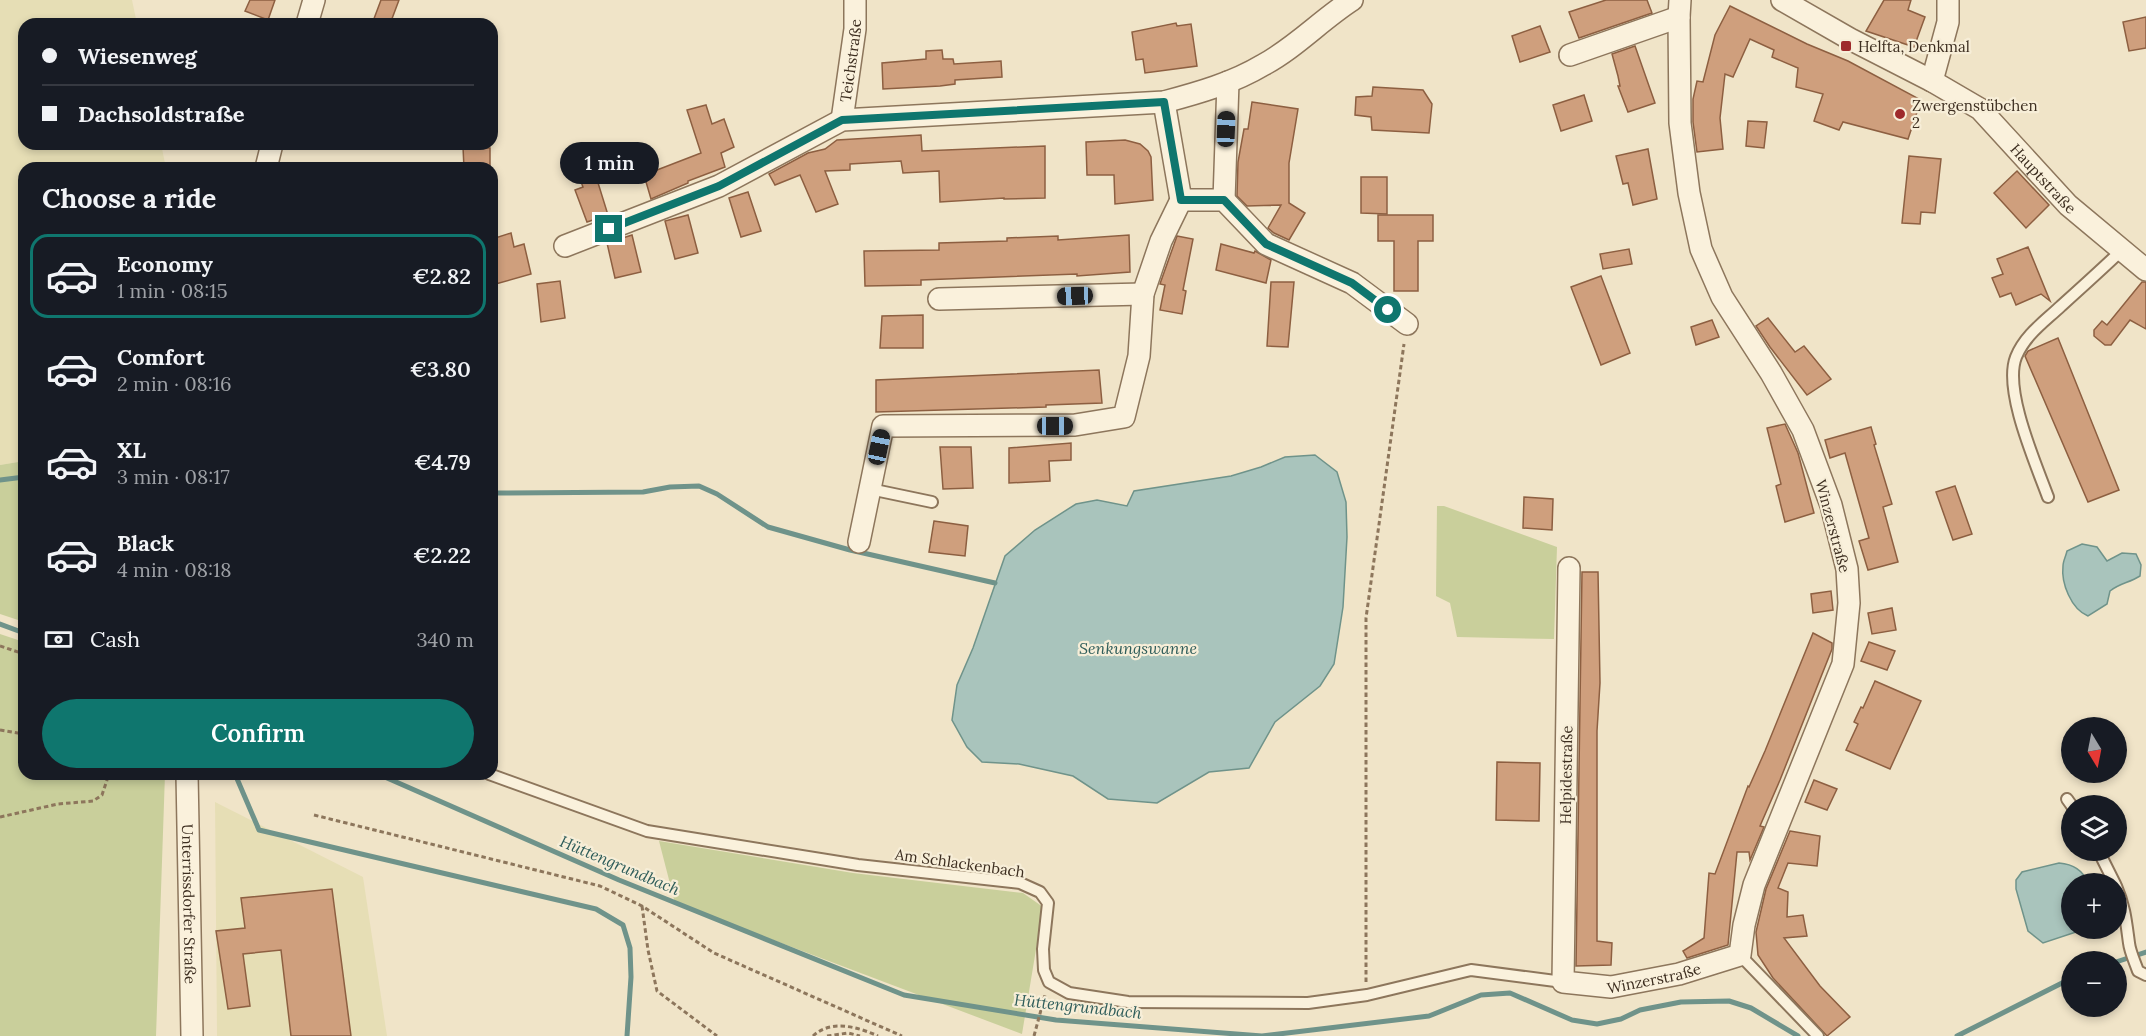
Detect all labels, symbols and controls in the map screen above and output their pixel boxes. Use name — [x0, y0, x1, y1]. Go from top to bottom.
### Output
street label: Teichstraße — [835, 19, 865, 103]
place label: Helfta, Denkmal — [1858, 37, 1970, 56]
marker: Helfta, Denkmal — [1839, 39, 1853, 53]
text: Wiesenweg — [78, 42, 197, 70]
place label: Zwergenstübchen 2 — [1912, 96, 2038, 132]
text: Dachsoldstraße — [78, 100, 245, 128]
marker: Zwergenstübchen 2 — [1893, 107, 1907, 121]
car — [1216, 111, 1236, 147]
street label: Hauptstraße — [2007, 139, 2080, 217]
callout: 1 min — [560, 142, 658, 184]
text: 1 min — [584, 150, 635, 175]
text: Choose a ride — [42, 181, 216, 215]
route end — [595, 215, 622, 242]
icon: car — [45, 249, 99, 303]
text: Economy — [117, 250, 213, 278]
text: €2.82 — [412, 262, 471, 290]
text: 1 min · 08:15 — [117, 278, 228, 303]
car — [1057, 286, 1093, 306]
route start — [1374, 296, 1401, 323]
icon: car — [45, 342, 99, 396]
text: Comfort — [117, 343, 205, 371]
text: €3.80 — [410, 355, 471, 383]
text: 2 min · 08:16 — [117, 371, 232, 396]
car — [1037, 417, 1073, 435]
car — [866, 428, 892, 466]
icon: car — [45, 435, 99, 489]
text: XL — [117, 436, 146, 464]
text: €4.79 — [414, 448, 471, 476]
text: 3 min · 08:17 — [117, 464, 230, 489]
street label: Winzerstraße — [1811, 477, 1855, 575]
icon: car — [45, 528, 99, 582]
text: Black — [117, 529, 174, 557]
text: €2.22 — [413, 541, 471, 569]
text: 4 min · 08:18 — [117, 557, 231, 582]
icon: cash — [42, 623, 75, 656]
text: Cash — [90, 625, 140, 653]
text: 340 m — [416, 627, 474, 652]
water label: Senkungswanne — [1079, 638, 1197, 658]
button: Confirm — [42, 699, 474, 768]
north arrow — [2061, 717, 2127, 783]
map controls — [2061, 717, 2127, 1017]
street label: Helpidestraße — [1556, 725, 1576, 825]
button: layers — [2061, 795, 2127, 861]
street label: Unterrissdorfer Straße — [178, 824, 201, 984]
water label: Hüttengrundbach — [557, 831, 683, 899]
street label: Am Schlackenbach — [893, 844, 1026, 881]
button: + — [2061, 873, 2127, 939]
button: − — [2061, 951, 2127, 1017]
street label: Winzerstraße — [1605, 958, 1703, 997]
water label: Hüttengrundbach — [1013, 989, 1143, 1023]

